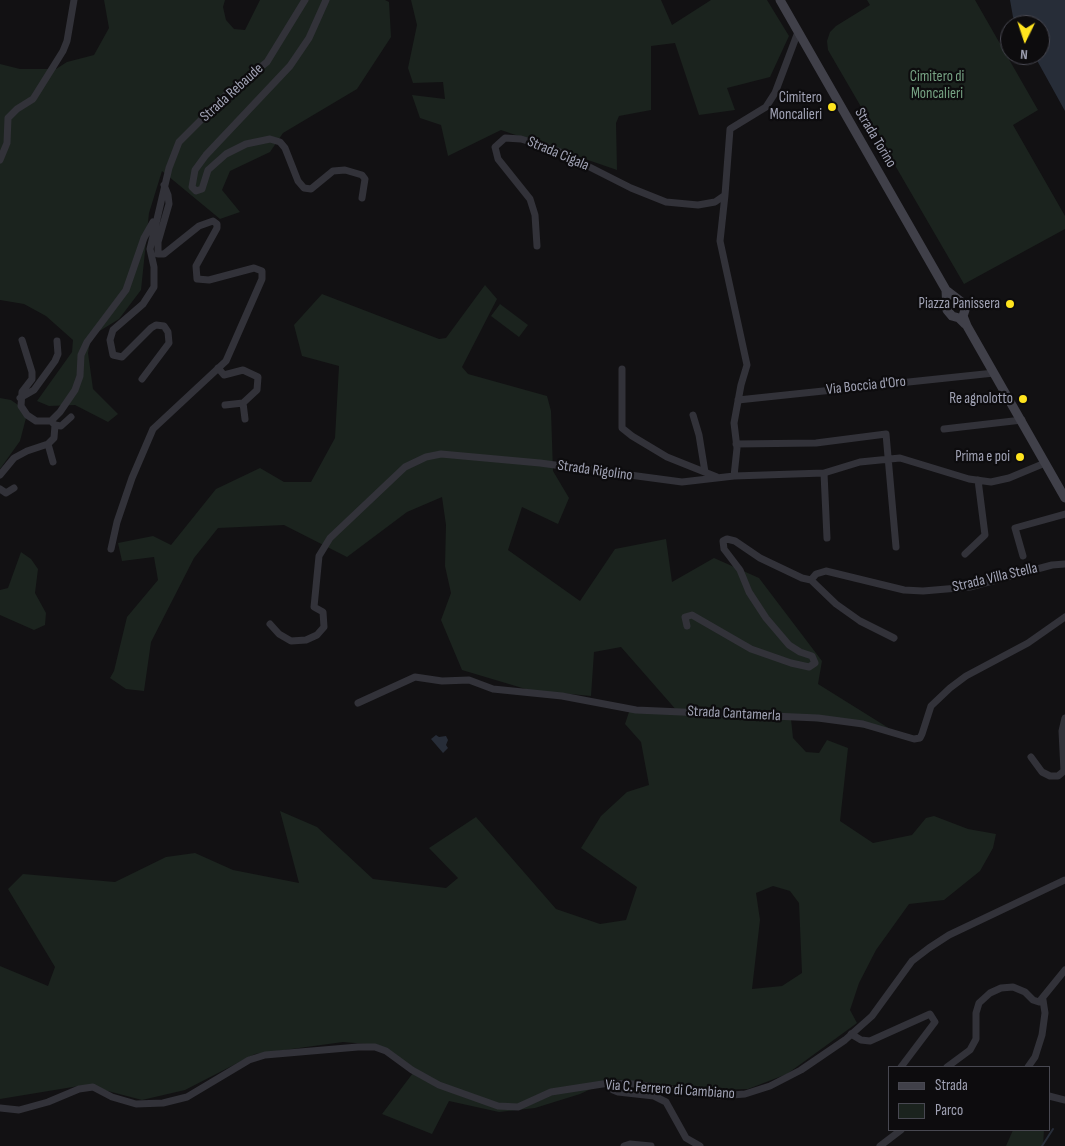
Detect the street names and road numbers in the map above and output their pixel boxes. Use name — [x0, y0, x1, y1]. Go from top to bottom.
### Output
street label: Strada Rebaude — [197, 60, 267, 126]
street label: Strada Torino — [850, 105, 900, 171]
street label: Strada Cigala — [524, 133, 592, 175]
street label: Via Boccia d'Oro — [825, 373, 907, 399]
street label: Strada Rigolino — [556, 457, 634, 485]
street label: Strada Villa Stella — [951, 559, 1039, 597]
street label: Strada Cantamerla — [687, 703, 781, 725]
street label: Via C. Ferrero di Cambiano — [605, 1076, 735, 1104]

